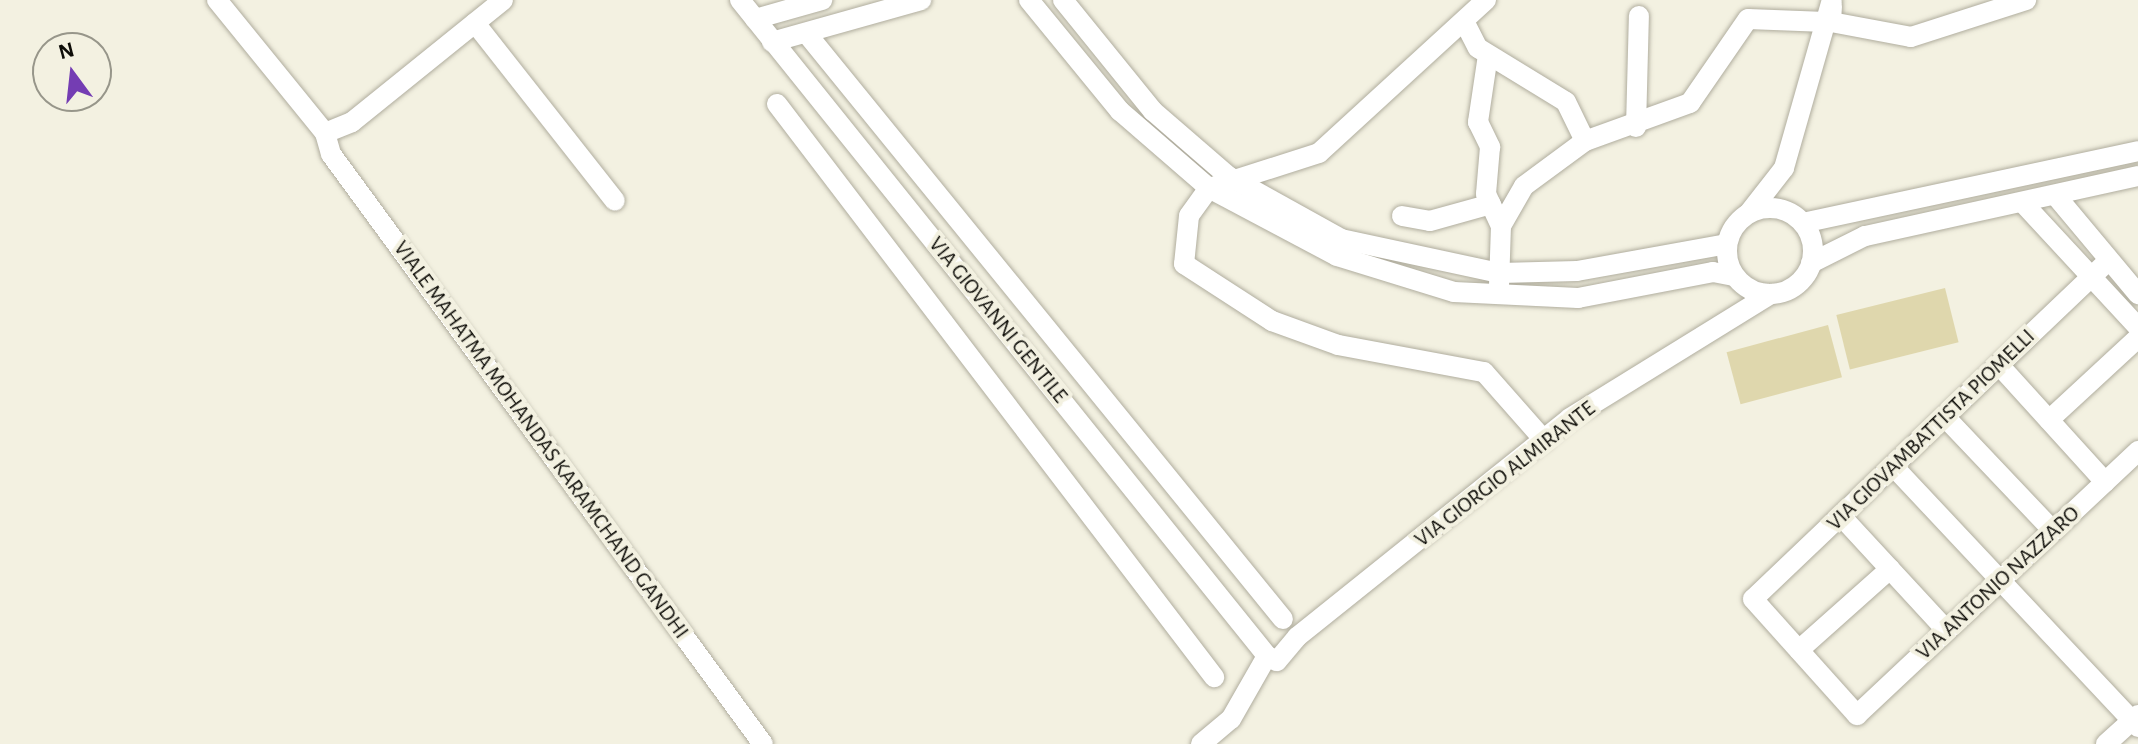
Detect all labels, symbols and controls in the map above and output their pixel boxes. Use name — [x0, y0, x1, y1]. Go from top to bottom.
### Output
north arrow — [32, 32, 112, 112]
text: N — [56, 38, 77, 63]
street label: VIA GIOVANNI GENTILE — [923, 232, 1073, 408]
street label: VIALE MAHATMA MOHANDAS KARAMCHAND GANDHI — [388, 236, 694, 644]
street label: VIA GIOVAMBATTISTA PIOMELLI — [1822, 324, 2040, 536]
street label: VIA GIORGIO ALMIRANTE — [1409, 395, 1601, 553]
street label: VIA ANTONIO NAZZARO — [1911, 500, 2085, 666]

